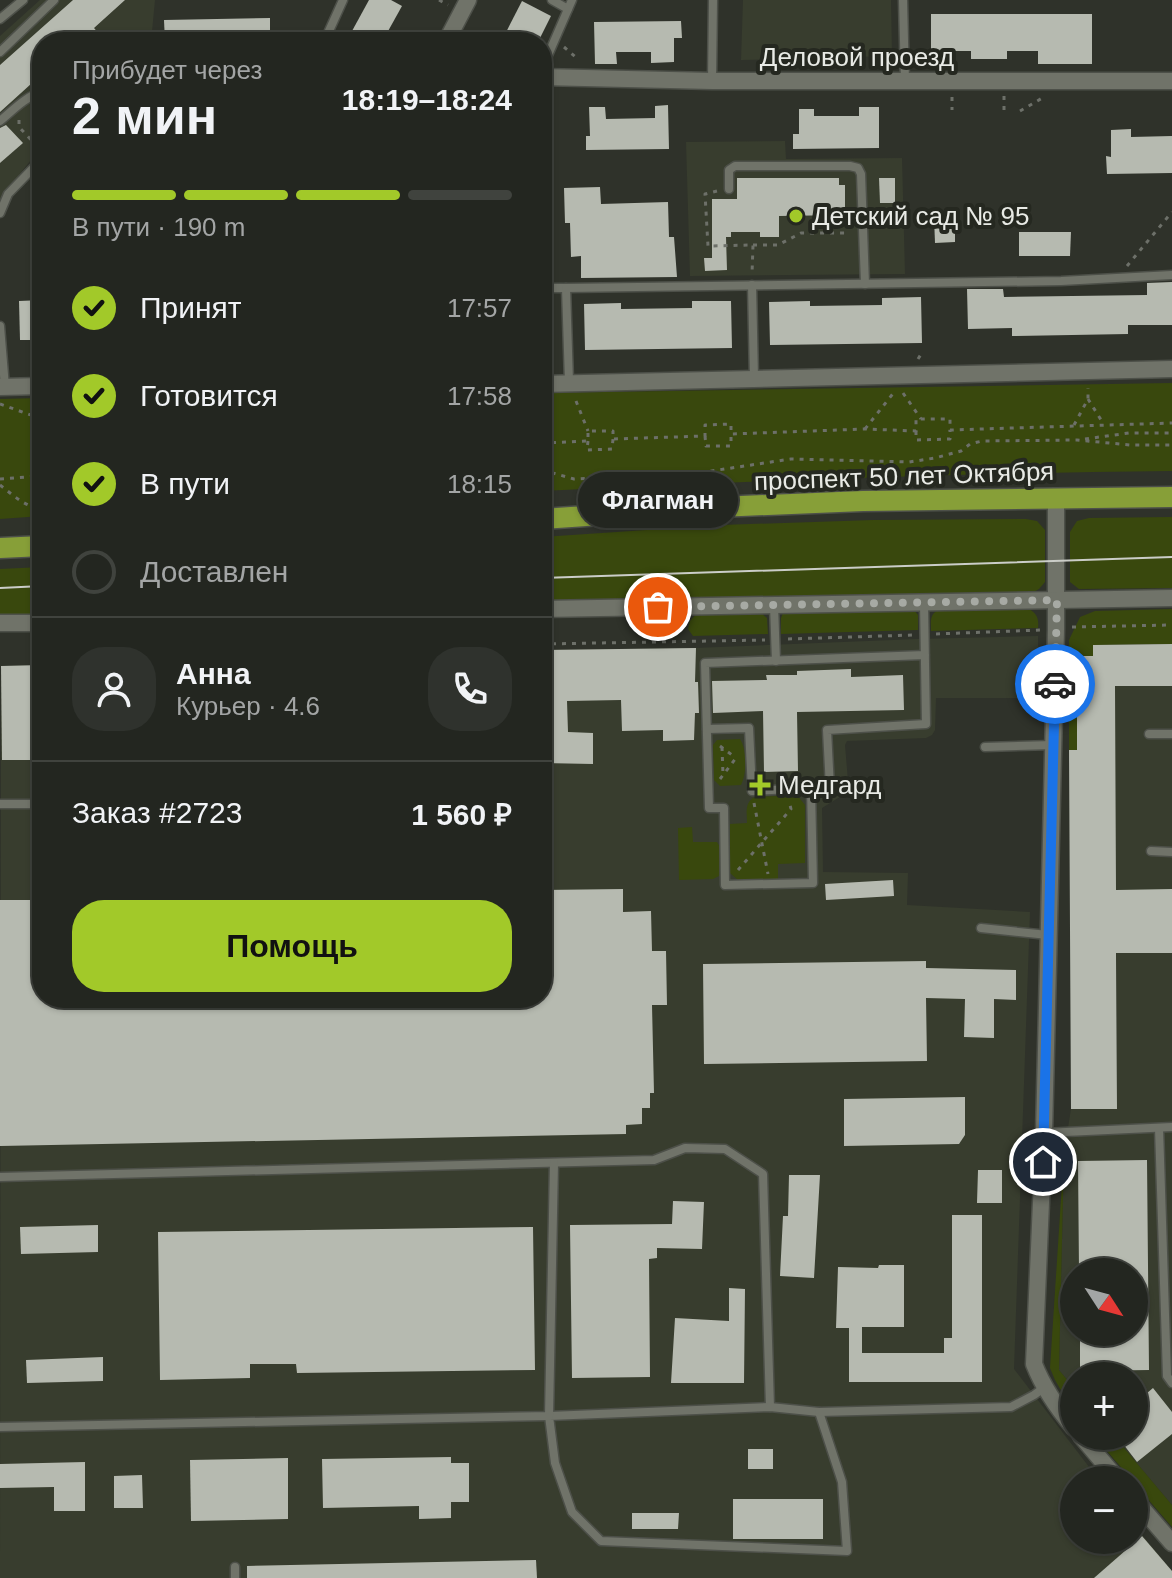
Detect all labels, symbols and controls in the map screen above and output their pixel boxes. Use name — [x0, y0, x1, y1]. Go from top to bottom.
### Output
street label: Деловой проезд — [760, 42, 954, 72]
text: Прибудет через — [72, 55, 262, 85]
text: 18:19–18:24 — [342, 83, 512, 116]
text: 2 мин — [72, 87, 217, 145]
place label: Детский сад № 95 — [812, 201, 1029, 231]
marker: Детский сад № 95 — [787, 207, 805, 225]
text: В пути · 190 m — [72, 212, 245, 242]
icon: check — [72, 286, 116, 330]
text: Принят — [140, 291, 242, 324]
text: 17:57 — [447, 293, 512, 323]
icon: check — [72, 374, 116, 418]
text: Готовится — [140, 379, 278, 412]
text: 17:58 — [447, 381, 512, 411]
street label: проспект 50 лет Октября — [753, 456, 1055, 496]
icon: check — [72, 462, 116, 506]
text: В пути — [140, 467, 230, 500]
text: 18:15 — [447, 469, 512, 499]
callout: Флагман — [578, 471, 738, 527]
text: Флагман — [602, 485, 714, 515]
text: Доставлен — [140, 555, 288, 588]
pin — [624, 573, 692, 641]
icon: bag — [636, 585, 680, 629]
courier — [1015, 644, 1095, 724]
button: person — [72, 647, 156, 731]
button: phone — [428, 647, 512, 731]
text: Анна — [176, 657, 251, 690]
icon: car — [1033, 662, 1077, 706]
text: Курьер · 4.6 — [176, 691, 320, 721]
place label: Медгард — [778, 770, 881, 800]
marker: Медгард — [749, 774, 771, 796]
text: Заказ #2723 — [72, 796, 242, 829]
text: 1 560 ₽ — [411, 798, 512, 831]
button: Помощь — [72, 900, 512, 992]
pin — [1009, 1128, 1077, 1196]
icon: home — [1021, 1140, 1065, 1184]
north arrow — [1060, 1258, 1148, 1346]
map controls — [1060, 1258, 1148, 1554]
button: + — [1060, 1362, 1148, 1450]
button: − — [1060, 1466, 1148, 1554]

